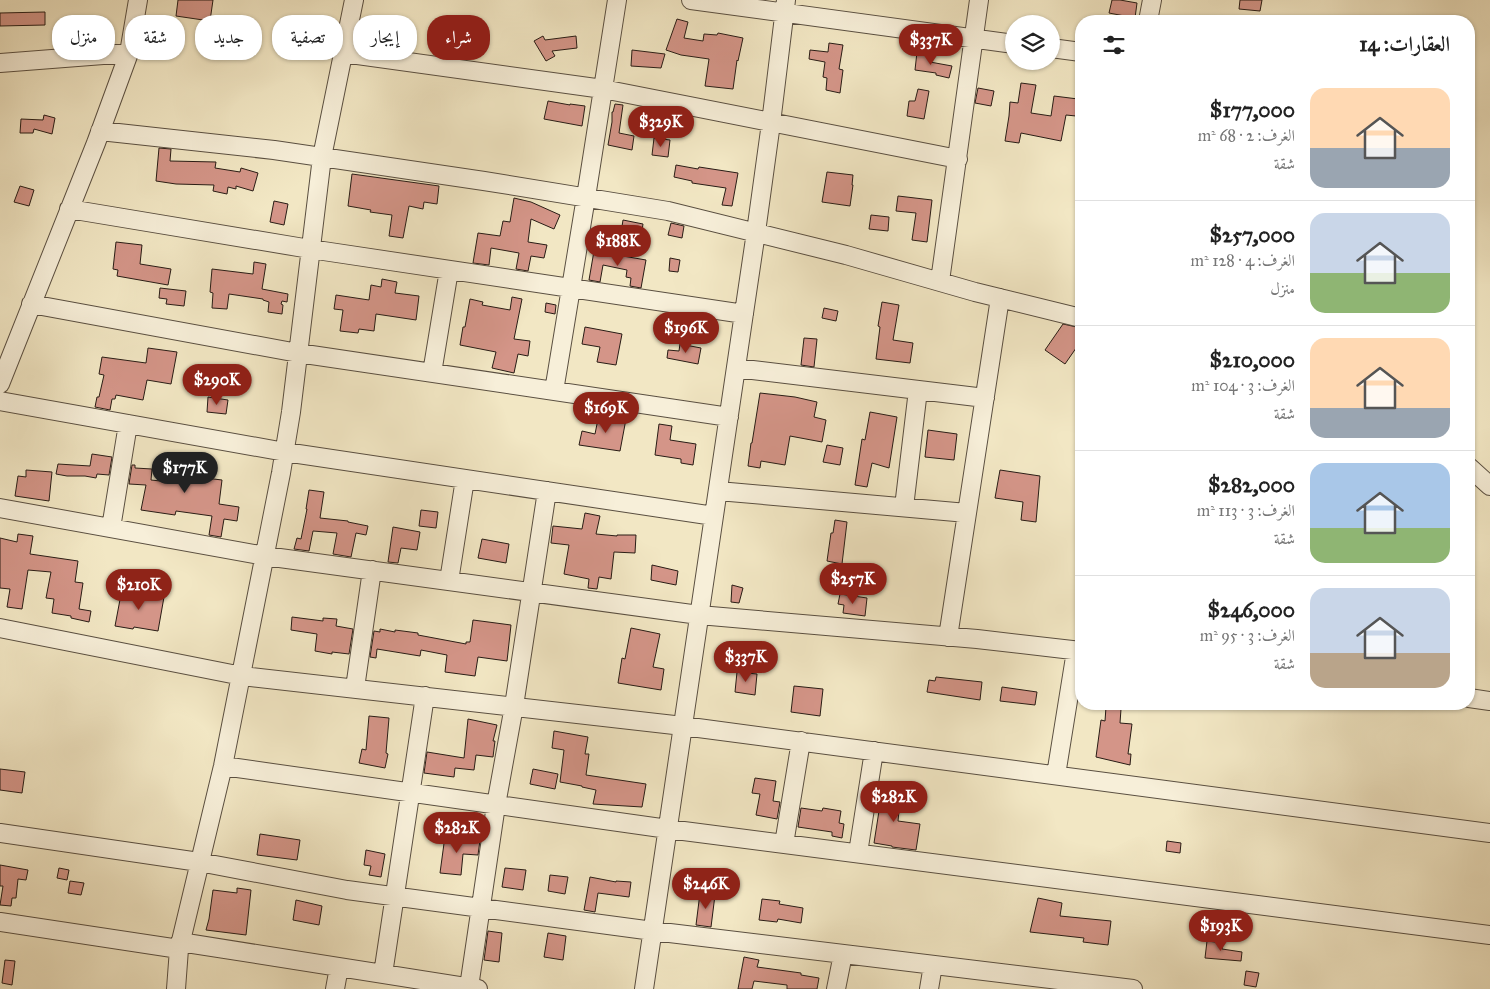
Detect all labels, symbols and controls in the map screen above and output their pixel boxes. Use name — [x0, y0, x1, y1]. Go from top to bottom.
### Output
chip: منزل — [52, 15, 115, 60]
chip: شقة — [125, 15, 185, 60]
chip: جديد — [195, 15, 262, 60]
chip: تصفية — [272, 15, 343, 60]
chip: إيجار — [353, 15, 417, 60]
chip: شراء — [427, 15, 490, 60]
map controls — [1005, 15, 1060, 70]
button: layers — [1005, 15, 1060, 70]
pin: $337K — [896, 23, 966, 66]
text: $337K — [910, 30, 952, 49]
icon: filters — [1100, 31, 1128, 59]
text: العقارات: 14 — [1359, 31, 1450, 57]
text: $177,000 — [1210, 97, 1295, 123]
pin: $329K — [626, 106, 696, 148]
icon: home — [1350, 108, 1410, 168]
text: $329K — [639, 112, 683, 131]
text: الغرف: 2 · 68 m² — [1198, 126, 1295, 145]
text: شقة — [1274, 154, 1295, 173]
text: $257,000 — [1209, 222, 1295, 248]
pin: $188K — [583, 224, 653, 267]
text: $188K — [596, 231, 640, 250]
icon: home — [1350, 233, 1410, 293]
text: الغرف: 4 · 128 m² — [1191, 251, 1295, 270]
text: منزل — [1270, 279, 1295, 298]
pin: $196K — [651, 312, 721, 354]
text: $196K — [664, 318, 708, 337]
text: $210,000 — [1210, 347, 1295, 373]
icon: home — [1350, 358, 1410, 418]
pin: $290K — [182, 364, 252, 406]
text: $290K — [194, 370, 240, 389]
text: الغرف: 3 · 104 m² — [1191, 376, 1295, 395]
pin: $169K — [571, 392, 641, 434]
text: $169K — [584, 398, 628, 417]
text: شقة — [1274, 404, 1295, 423]
pin: $177K — [150, 452, 220, 494]
text: $177K — [163, 458, 207, 477]
text: $282,000 — [1208, 472, 1295, 498]
icon: home — [1350, 483, 1410, 543]
text: الغرف: 3 · 113 m² — [1197, 501, 1295, 520]
text: شقة — [1274, 529, 1295, 548]
pin: $257K — [818, 562, 888, 605]
pin: $210K — [104, 568, 174, 611]
text: $257K — [831, 569, 875, 588]
text: $210K — [117, 575, 161, 594]
text: $246,000 — [1207, 597, 1295, 623]
icon: home — [1350, 608, 1410, 668]
text: الغرف: 3 · 95 m² — [1200, 626, 1295, 645]
pin: $337K — [711, 640, 781, 683]
text: $337K — [725, 647, 767, 666]
text: شقة — [1274, 654, 1295, 673]
pin: $282K — [859, 780, 929, 823]
text: $282K — [871, 787, 917, 806]
pin: $282K — [422, 812, 492, 854]
text: $282K — [434, 818, 480, 837]
pin: $246K — [671, 868, 741, 910]
text: $246K — [683, 874, 729, 893]
pin: $193K — [1186, 910, 1256, 952]
text: $193K — [1200, 916, 1242, 935]

